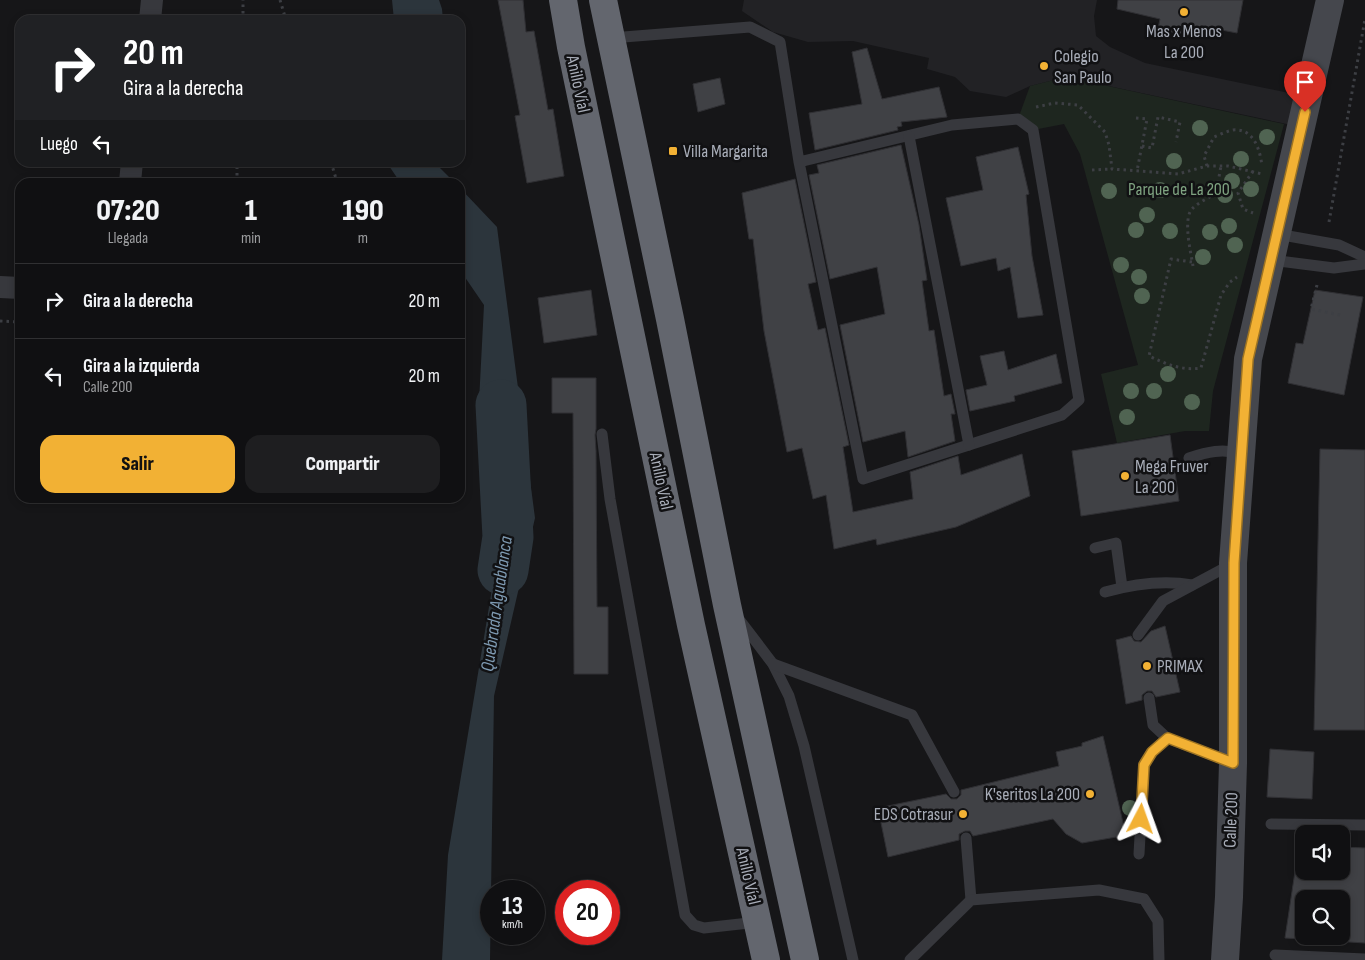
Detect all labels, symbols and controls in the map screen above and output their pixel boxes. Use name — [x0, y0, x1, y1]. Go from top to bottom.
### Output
marker: Mas x Menos La 200 — [1178, 6, 1190, 18]
place label: Mas x Menos La 200 — [1146, 21, 1222, 63]
text: 20 m — [123, 32, 184, 75]
icon: right — [40, 35, 105, 100]
place label: Colegio San Paulo — [1054, 46, 1112, 88]
street label: Anillo Víal — [562, 53, 594, 114]
marker: Colegio San Paulo — [1038, 60, 1050, 72]
pin — [1284, 61, 1326, 112]
icon: arrive — [1291, 68, 1319, 96]
text: Gira a la derecha — [123, 75, 244, 102]
icon: left — [88, 130, 116, 158]
text: Luego — [40, 133, 78, 156]
place label: Villa Margarita — [683, 141, 768, 162]
marker: Villa Margarita — [667, 145, 679, 157]
park label: Parque de La 200 — [1128, 179, 1230, 200]
text: 07:20 — [96, 193, 160, 229]
text: 1 — [245, 193, 257, 229]
text: 190 — [342, 193, 384, 229]
text: Llegada — [108, 229, 148, 248]
text: min — [241, 229, 261, 248]
text: m — [358, 229, 368, 248]
icon: right — [40, 287, 68, 315]
text: Gira a la derecha — [83, 290, 193, 313]
text: 20 m — [408, 290, 440, 313]
text: Gira a la izquierda — [83, 355, 200, 378]
icon: left — [40, 362, 68, 390]
text: 20 m — [408, 365, 440, 388]
text: Calle 200 — [83, 378, 132, 397]
button: Salir — [40, 435, 235, 493]
button: Compartir — [245, 435, 440, 493]
street label: Anillo Víal — [645, 450, 677, 511]
place label: Mega Fruver La 200 — [1135, 456, 1208, 498]
marker: Mega Fruver La 200 — [1119, 470, 1131, 482]
water label: Quebrada Aguablanca — [476, 535, 518, 673]
place label: PRIMAX — [1157, 656, 1203, 677]
marker: PRIMAX — [1141, 660, 1153, 672]
place label: K'seritos La 200 — [985, 784, 1080, 805]
marker: K'seritos La 200 — [1084, 788, 1096, 800]
position arrow — [1114, 792, 1166, 844]
street label: Calle 200 — [1220, 792, 1242, 848]
place label: EDS Cotrasur — [874, 804, 953, 825]
marker: EDS Cotrasur — [957, 808, 969, 820]
map controls — [1295, 825, 1350, 945]
button: sound — [1295, 825, 1350, 880]
street label: Anillo Víal — [731, 844, 765, 907]
speed limit sign: 20 — [555, 880, 620, 945]
button: search — [1295, 890, 1350, 945]
text: 13 — [502, 891, 523, 922]
text: km/h — [502, 917, 523, 932]

